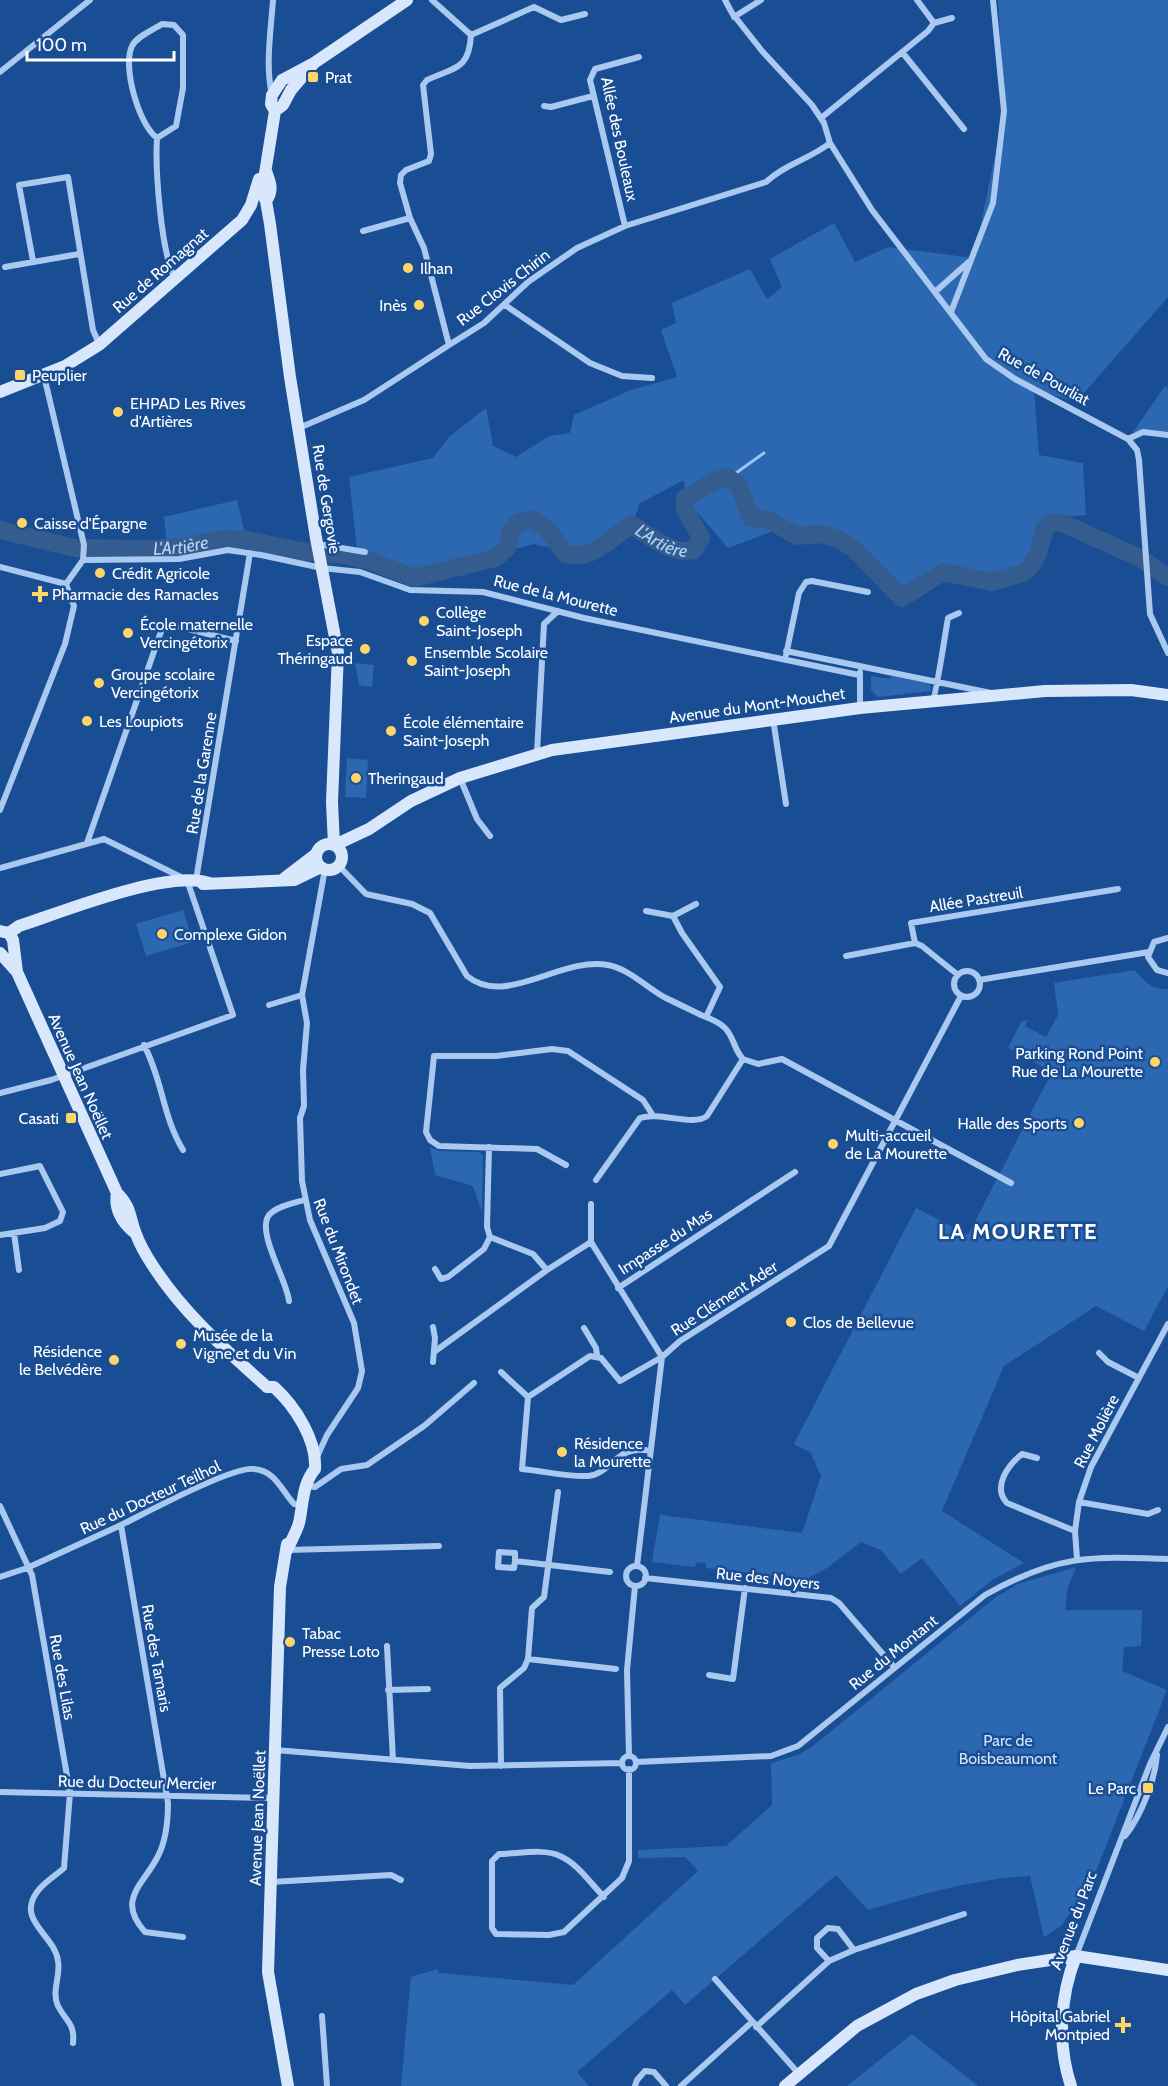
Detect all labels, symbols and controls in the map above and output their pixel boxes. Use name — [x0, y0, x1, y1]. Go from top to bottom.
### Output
scale bar — [27, 24, 174, 62]
text: 100 m — [36, 34, 87, 56]
place label: Prat — [325, 68, 352, 87]
marker: Prat — [306, 70, 320, 84]
street label: Allée des Bouleaux — [597, 75, 642, 203]
street label: Rue de Romagnat — [109, 223, 212, 317]
street label: Rue Clovis Chirin — [453, 245, 554, 330]
place label: Ilhan — [420, 259, 453, 278]
marker: Ilhan — [401, 261, 415, 275]
place label: Inès — [379, 296, 407, 315]
marker: Inès — [412, 298, 426, 312]
street label: Rue de Pourliat — [995, 344, 1093, 410]
place label: Peuplier — [32, 366, 88, 385]
marker: Peuplier — [13, 368, 27, 382]
place label: EHPAD Les Rives d'Artières — [130, 394, 246, 431]
marker: EHPAD Les Rives d'Artières — [111, 405, 125, 419]
street label: Rue de Gergovie — [309, 443, 345, 555]
place label: Caisse d'Épargne — [34, 514, 147, 533]
marker: Caisse d'Épargne — [15, 516, 29, 530]
water label: L'Artière — [631, 519, 688, 562]
water label: L'Artière — [152, 531, 210, 560]
place label: Crédit Agricole — [112, 564, 210, 583]
marker: Crédit Agricole — [93, 566, 107, 580]
street label: Rue de la Mourette — [492, 571, 620, 620]
place label: Pharmacie des Ramacles — [52, 585, 219, 604]
marker: Pharmacie des Ramacles — [33, 587, 47, 601]
place label: Collège Saint-Joseph — [436, 603, 522, 640]
marker: Collège Saint-Joseph — [417, 614, 431, 628]
place label: École maternelle Vercingétorix — [140, 615, 253, 652]
marker: École maternelle Vercingétorix — [121, 626, 135, 640]
place label: Espace Théringaud — [277, 631, 353, 668]
marker: Espace Théringaud — [358, 642, 372, 656]
place label: Ensemble Scolaire Saint-Joseph — [424, 643, 548, 680]
marker: Ensemble Scolaire Saint-Joseph — [405, 654, 419, 668]
place label: Groupe scolaire Vercingétorix — [111, 665, 215, 702]
marker: Groupe scolaire Vercingétorix — [92, 676, 106, 690]
street label: Avenue du Mont-Mouchet — [668, 684, 847, 727]
street label: Rue de la Garenne — [182, 711, 220, 835]
place label: Les Loupiots — [99, 712, 184, 731]
place label: École élémentaire Saint-Joseph — [403, 713, 524, 750]
marker: Les Loupiots — [80, 714, 94, 728]
marker: École élémentaire Saint-Joseph — [384, 724, 398, 738]
place label: Theringaud — [368, 769, 444, 788]
marker: Theringaud — [349, 771, 363, 785]
street label: Allée Pastreuil — [928, 883, 1024, 916]
place label: Complexe Gidon — [174, 925, 287, 944]
marker: Complexe Gidon — [155, 927, 169, 941]
street label: Avenue Jean Noëllet — [44, 1010, 117, 1143]
place label: Parking Rond Point Rue de La Mourette — [1011, 1044, 1144, 1081]
marker: Parking Rond Point Rue de La Mourette — [1148, 1055, 1162, 1069]
place label: Casati — [19, 1109, 59, 1128]
marker: Casati — [64, 1111, 78, 1125]
place label: Halle des Sports — [958, 1114, 1067, 1133]
marker: Halle des Sports — [1072, 1116, 1086, 1130]
place label: Multi-accueil de La Mourette — [845, 1126, 947, 1163]
marker: Multi-accueil de La Mourette — [826, 1137, 840, 1151]
street label: Rue du Mirondet — [310, 1196, 368, 1307]
street label: Impasse du Mas — [615, 1204, 716, 1279]
district label: LA MOURETTE — [938, 1218, 1098, 1245]
street label: Rue Clément Ader — [667, 1256, 782, 1340]
place label: Clos de Bellevue — [803, 1313, 914, 1332]
marker: Clos de Bellevue — [784, 1315, 798, 1329]
place label: Musée de la Vigne et du Vin — [193, 1326, 296, 1363]
marker: Musée de la Vigne et du Vin — [174, 1337, 188, 1351]
place label: Résidence le Belvédère — [19, 1342, 102, 1379]
marker: Résidence le Belvédère — [107, 1353, 121, 1367]
street label: Rue Molière — [1070, 1391, 1123, 1471]
place label: Résidence la Mourette — [574, 1434, 651, 1471]
marker: Résidence la Mourette — [555, 1445, 569, 1459]
street label: Rue du Docteur Teilhol — [77, 1457, 224, 1538]
street label: Rue des Noyers — [715, 1564, 821, 1593]
street label: Rue des Tamaris — [138, 1603, 175, 1714]
street label: Rue du Montant — [845, 1611, 942, 1694]
place label: Tabac Presse Loto — [302, 1624, 380, 1661]
street label: Rue des Lilas — [46, 1633, 79, 1722]
marker: Tabac Presse Loto — [283, 1635, 297, 1649]
park label: Parc de Boisbeaumont — [959, 1731, 1058, 1768]
street label: Avenue Jean Noëllet — [246, 1749, 269, 1886]
street label: Rue du Docteur Mercier — [58, 1772, 217, 1793]
place label: Le Parc — [1088, 1779, 1136, 1798]
marker: Le Parc — [1141, 1781, 1155, 1795]
street label: Avenue du Parc — [1046, 1868, 1101, 1972]
place label: Hôpital Gabriel Montpied — [1010, 2007, 1110, 2044]
marker: Hôpital Gabriel Montpied — [1114, 2016, 1132, 2034]

